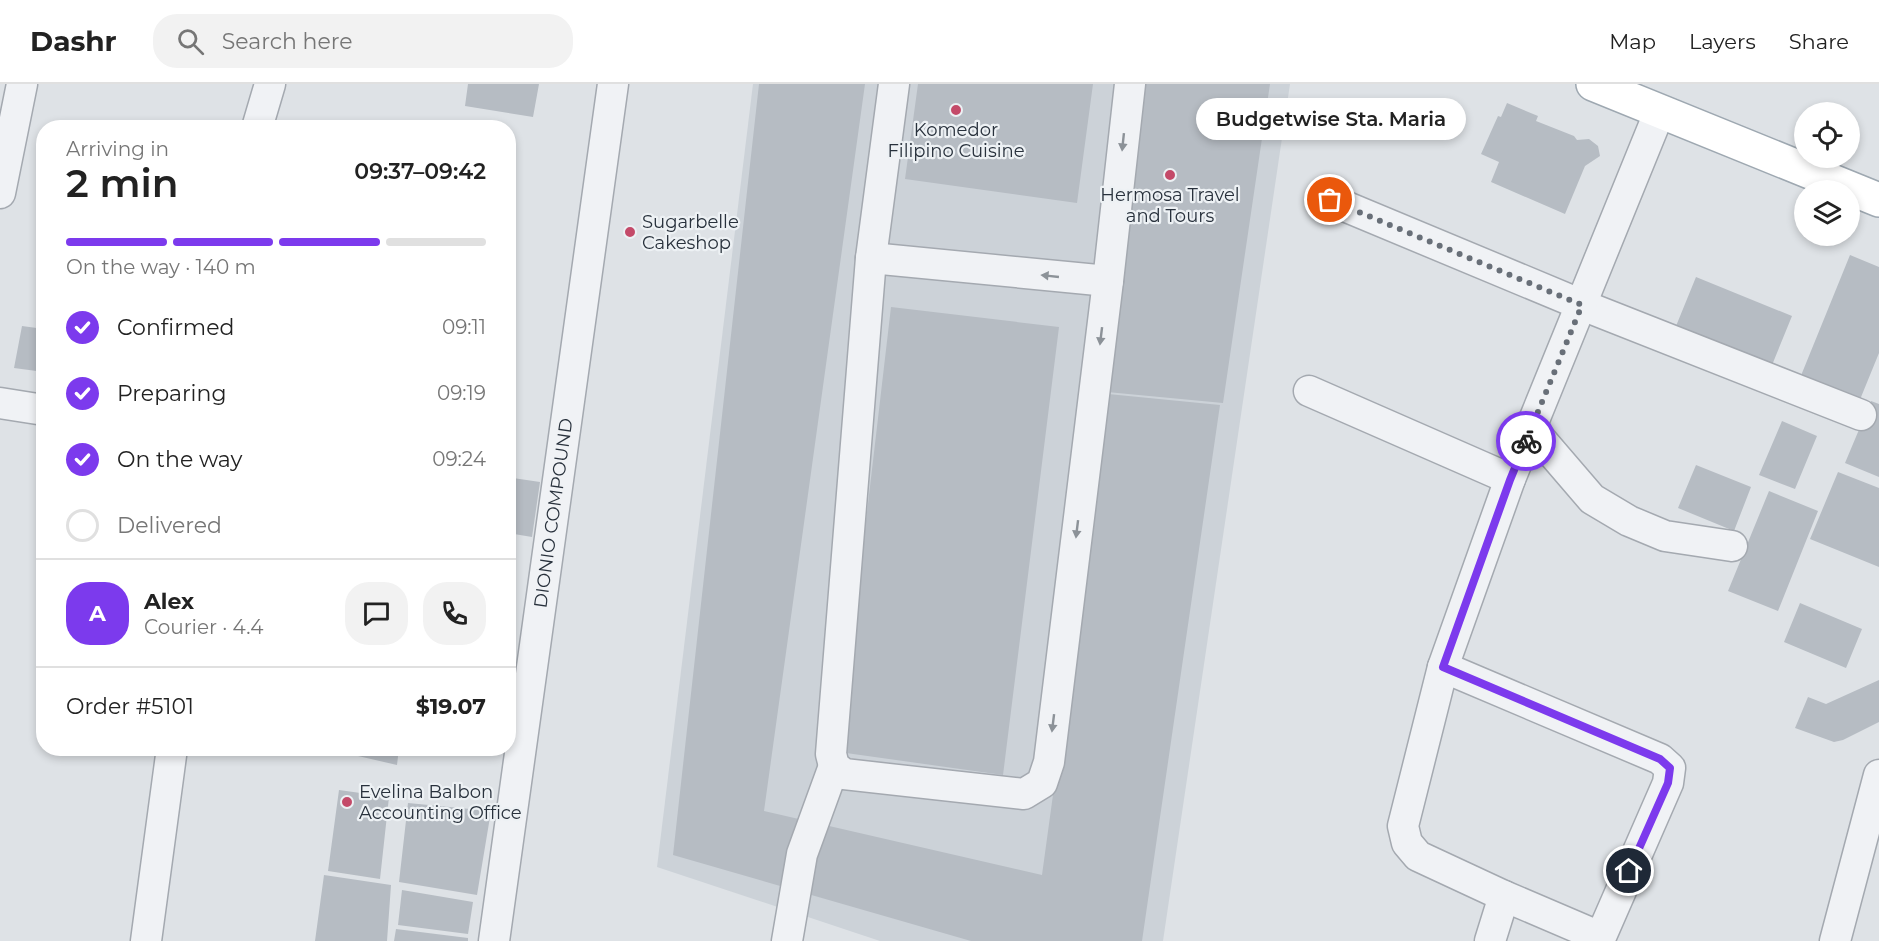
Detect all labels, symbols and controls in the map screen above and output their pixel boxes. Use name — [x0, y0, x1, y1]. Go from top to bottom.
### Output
search box — [153, 14, 573, 68]
text: Dashr — [30, 24, 117, 58]
icon: search — [174, 25, 207, 58]
text: Search here — [222, 28, 353, 55]
text: Map — [1609, 29, 1656, 54]
text: Layers — [1689, 29, 1756, 54]
text: Share — [1789, 29, 1849, 54]
callout: Budgetwise Sta. Maria — [1195, 98, 1465, 140]
map controls — [1794, 102, 1860, 246]
button: locate — [1794, 102, 1860, 168]
marker: Komedor Filipino Cuisine — [949, 103, 963, 117]
text: Budgetwise Sta. Maria — [1216, 107, 1446, 131]
place label: Komedor Filipino Cuisine — [887, 119, 1025, 162]
one-way arrow — [1119, 133, 1128, 152]
text: Arriving in — [66, 137, 169, 161]
text: 09:37–09:42 — [354, 158, 486, 185]
text: 2 min — [66, 159, 179, 207]
marker: Hermosa Travel and Tours — [1163, 168, 1177, 182]
pin — [1304, 174, 1355, 225]
button: layers — [1794, 180, 1860, 246]
icon: bag — [1313, 183, 1346, 216]
place label: Hermosa Travel and Tours — [1100, 184, 1240, 227]
place label: Sugarbelle Cakeshop — [642, 211, 739, 254]
marker: Sugarbelle Cakeshop — [623, 225, 637, 239]
text: On the way · 140 m — [66, 255, 256, 279]
one-way arrow — [1040, 271, 1059, 281]
icon: check — [66, 311, 99, 344]
text: Confirmed — [117, 314, 234, 341]
text: 09:11 — [442, 315, 486, 339]
one-way arrow — [1097, 326, 1106, 345]
icon: check — [66, 377, 99, 410]
text: Preparing — [117, 380, 226, 407]
text: 09:19 — [437, 381, 486, 405]
courier — [1496, 411, 1556, 471]
street label: DIONIO COMPOUND — [529, 417, 577, 610]
icon: bike — [1510, 425, 1543, 458]
icon: check — [66, 443, 99, 476]
text: On the way — [117, 446, 242, 473]
text: 09:24 — [432, 447, 486, 471]
text: Delivered — [117, 512, 222, 539]
one-way arrow — [1073, 520, 1082, 539]
button: chat — [345, 582, 408, 645]
button: phone — [423, 582, 486, 645]
text: Alex — [144, 588, 194, 615]
text: A — [89, 600, 106, 627]
text: Courier · 4.4 — [144, 615, 263, 639]
text: Order #5101 — [66, 693, 194, 720]
text: $19.07 — [416, 693, 486, 720]
one-way arrow — [1049, 714, 1058, 733]
place label: Evelina Balbon Accounting Office — [359, 781, 522, 824]
marker: Evelina Balbon Accounting Office — [340, 795, 354, 809]
pin — [1603, 845, 1654, 896]
icon: home — [1612, 854, 1645, 887]

